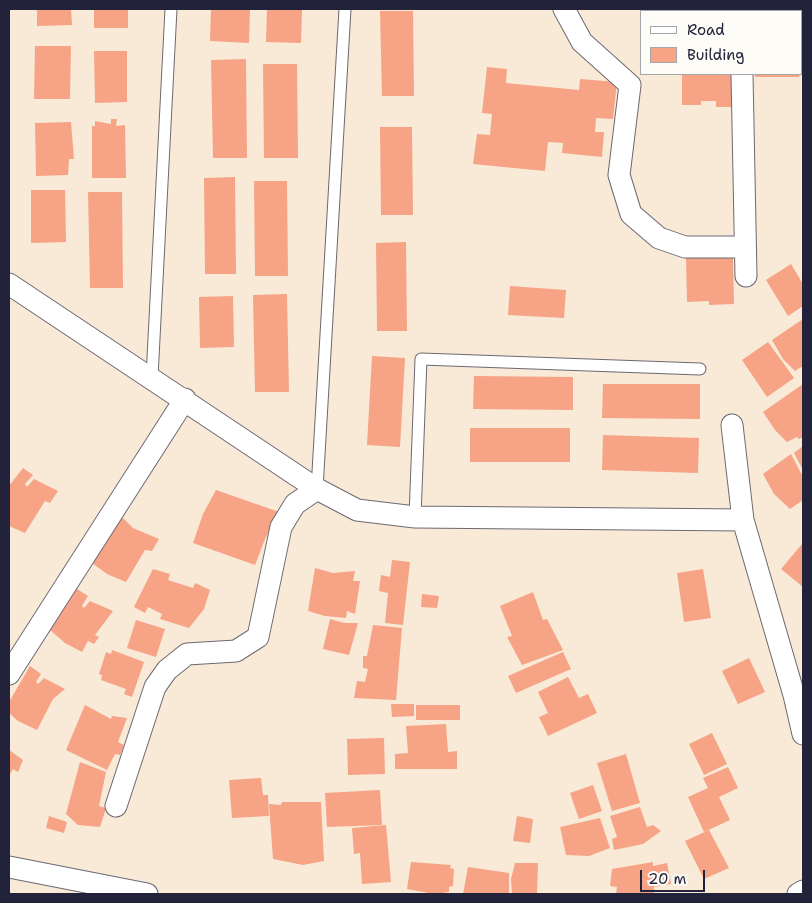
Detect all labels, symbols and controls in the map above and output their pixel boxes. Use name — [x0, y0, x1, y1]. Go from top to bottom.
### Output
legend — [640, 10, 802, 75]
text: Road — [687, 20, 725, 40]
text: Building — [687, 45, 744, 65]
scale bar — [642, 860, 707, 892]
text: 20 m — [648, 869, 687, 889]

